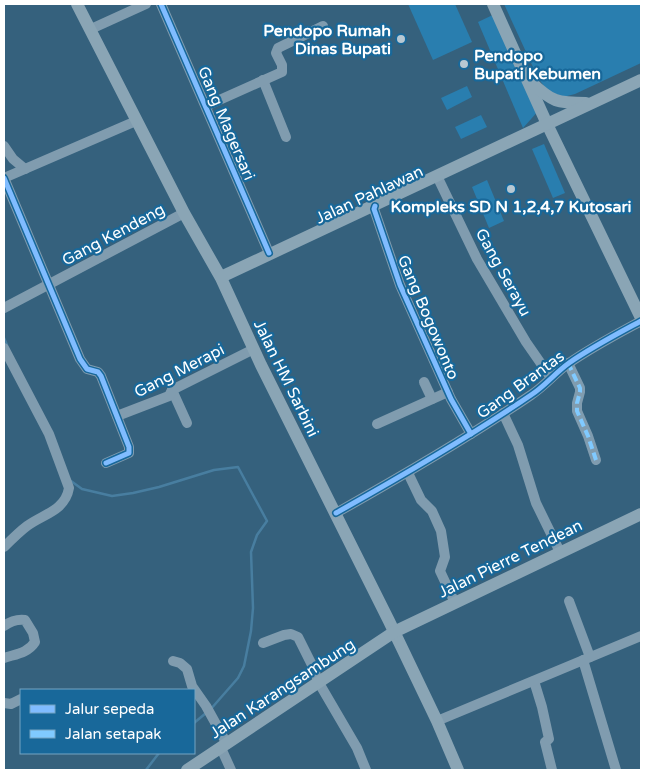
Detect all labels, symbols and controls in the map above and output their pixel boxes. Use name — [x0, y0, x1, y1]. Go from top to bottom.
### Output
place label: Pendopo Rumah Dinas Bupati — [263, 21, 391, 59]
marker: Pendopo Rumah Dinas Bupati — [395, 33, 407, 45]
place label: Pendopo Bupati Kebumen — [474, 46, 601, 84]
marker: Pendopo Bupati Kebumen — [458, 58, 470, 70]
street label: Gang Magersari — [193, 64, 259, 183]
street label: Jalan Pahlawan — [312, 161, 426, 229]
marker: Kompleks SD N 1,2,4,7 Kutosari — [505, 183, 517, 195]
place label: Kompleks SD N 1,2,4,7 Kutosari — [390, 197, 632, 217]
street label: Gang Kendeng — [59, 199, 168, 270]
street label: Gang Serayu — [471, 225, 535, 320]
street label: Gang Bogowonto — [393, 252, 463, 383]
street label: Jalan HM Sarbini — [249, 317, 323, 440]
street label: Gang Merapi — [131, 340, 228, 402]
street label: Gang Brantas — [473, 346, 568, 423]
street label: Jalan Pierre Tendean — [435, 515, 586, 602]
street label: Jalan Karangsambung — [206, 634, 359, 743]
legend — [20, 689, 195, 754]
text: Jalur sepeda — [65, 700, 154, 718]
text: Jalan setapak — [65, 725, 162, 743]

